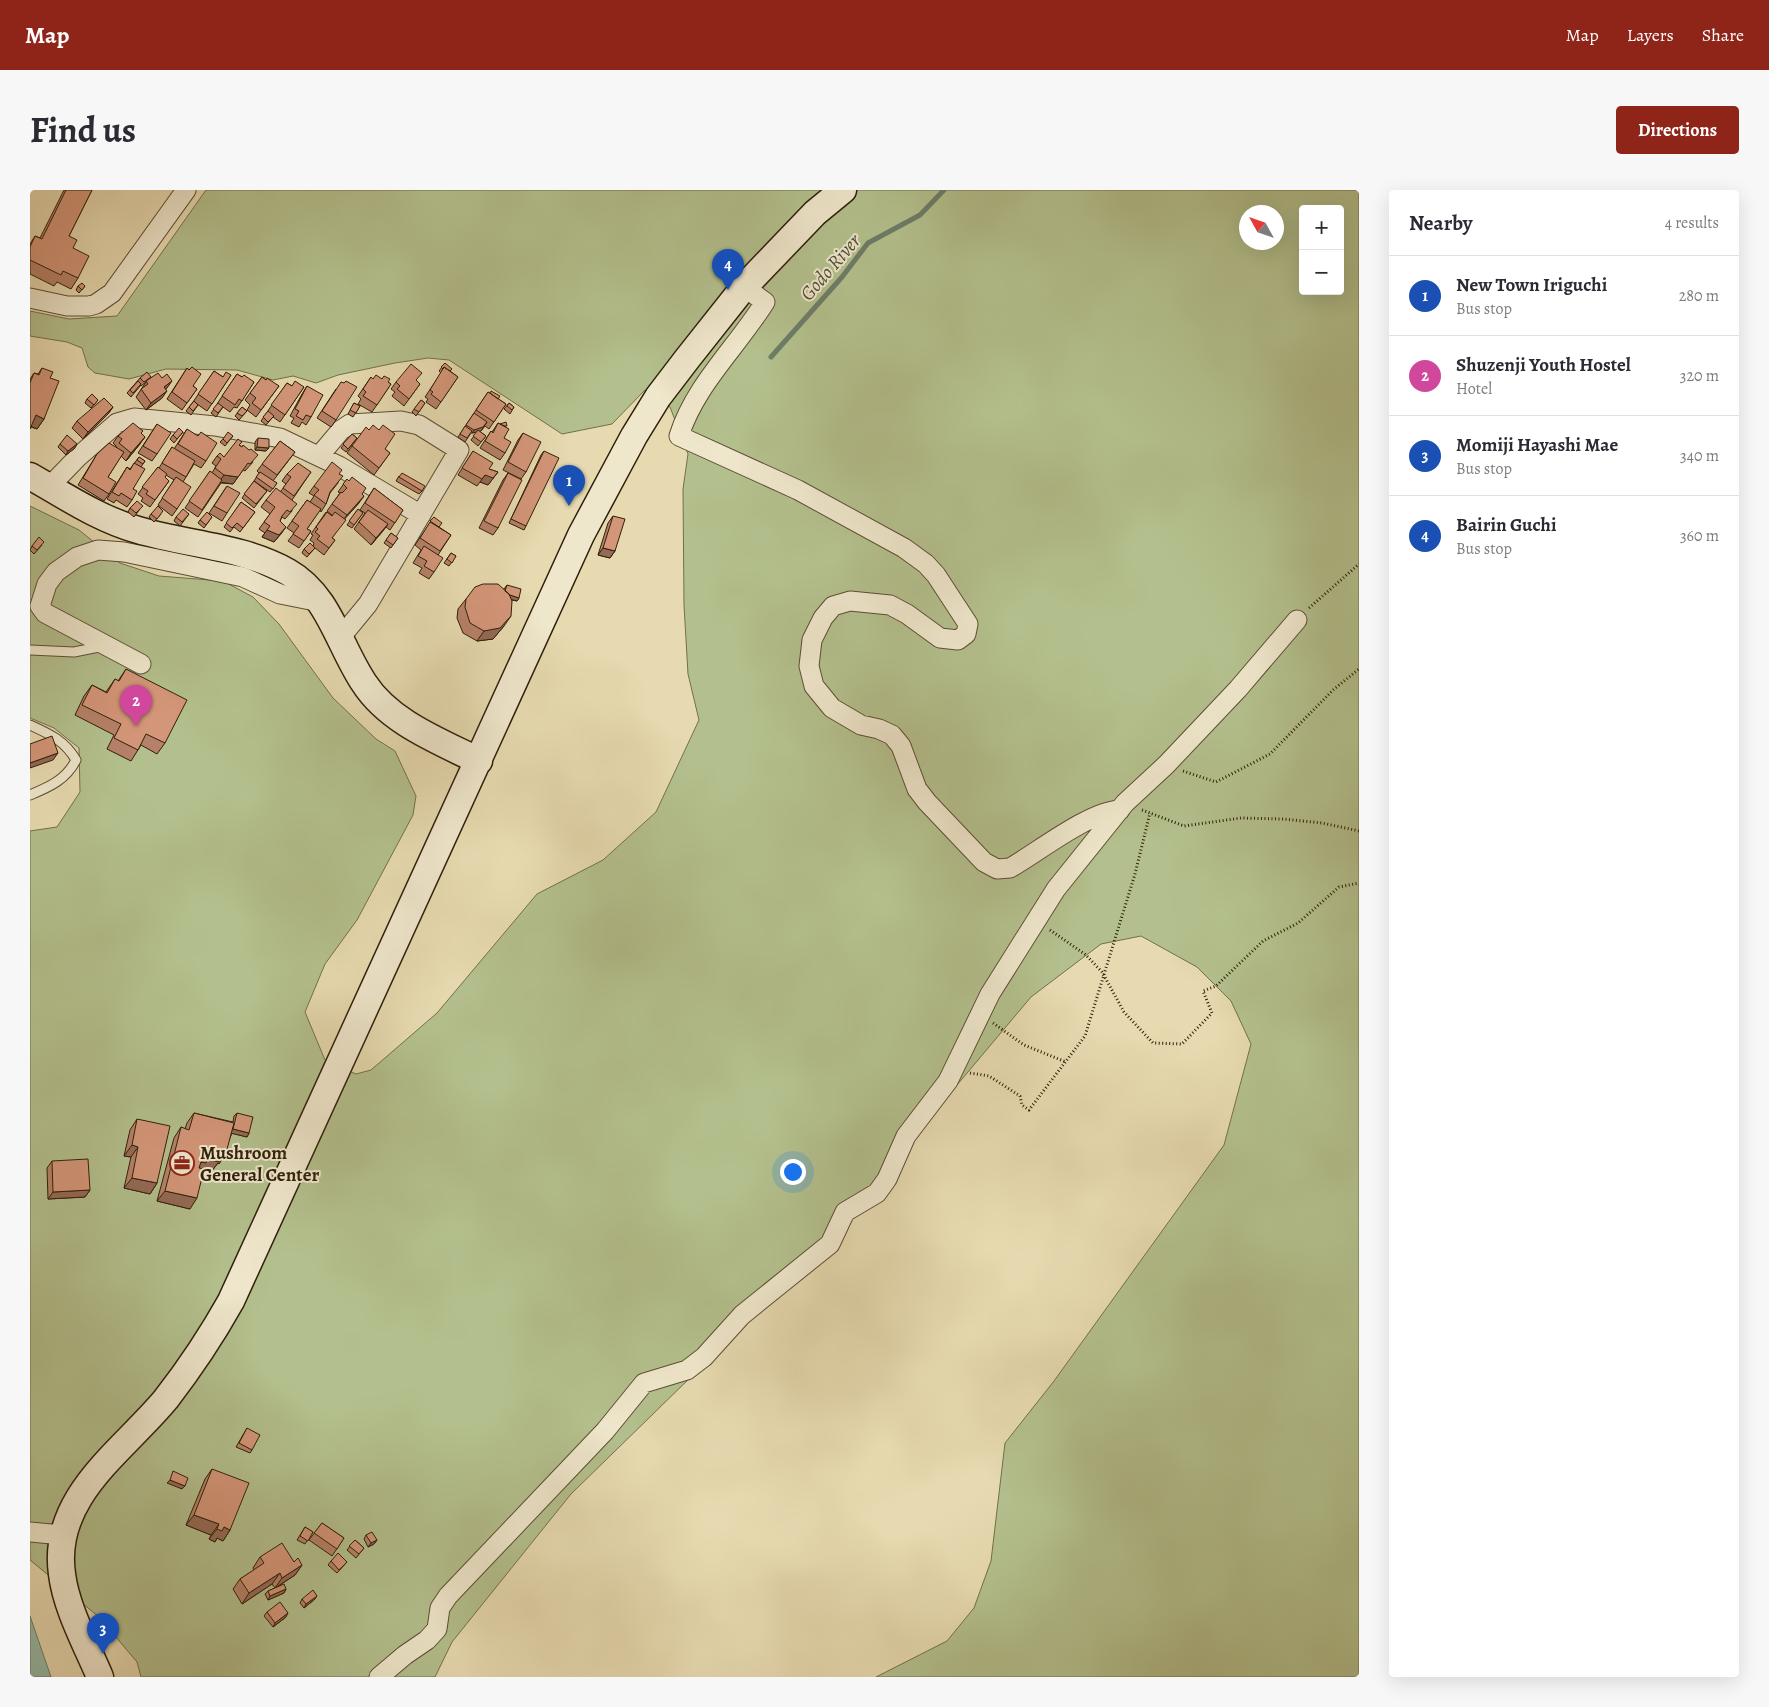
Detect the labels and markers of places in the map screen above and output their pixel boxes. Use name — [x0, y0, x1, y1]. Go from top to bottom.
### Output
pin: 4 — [712, 249, 744, 290]
pin: 1 — [553, 465, 585, 506]
pin: 2 — [120, 685, 152, 726]
place label: Mushroom General Center — [200, 1140, 319, 1188]
office icon: Mushroom General Center — [169, 1150, 195, 1176]
pin: 3 — [87, 1613, 119, 1654]

